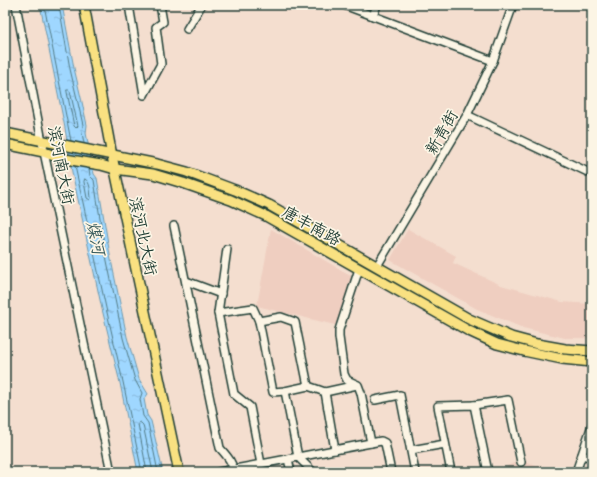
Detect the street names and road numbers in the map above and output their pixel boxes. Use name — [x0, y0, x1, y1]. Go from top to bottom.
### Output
street label: 新青街 — [420, 106, 465, 160]
street label: 滨河南大街 — [41, 124, 79, 207]
street label: 滨河北大街 — [122, 195, 162, 278]
street label: 唐丰南路 — [277, 201, 345, 253]

